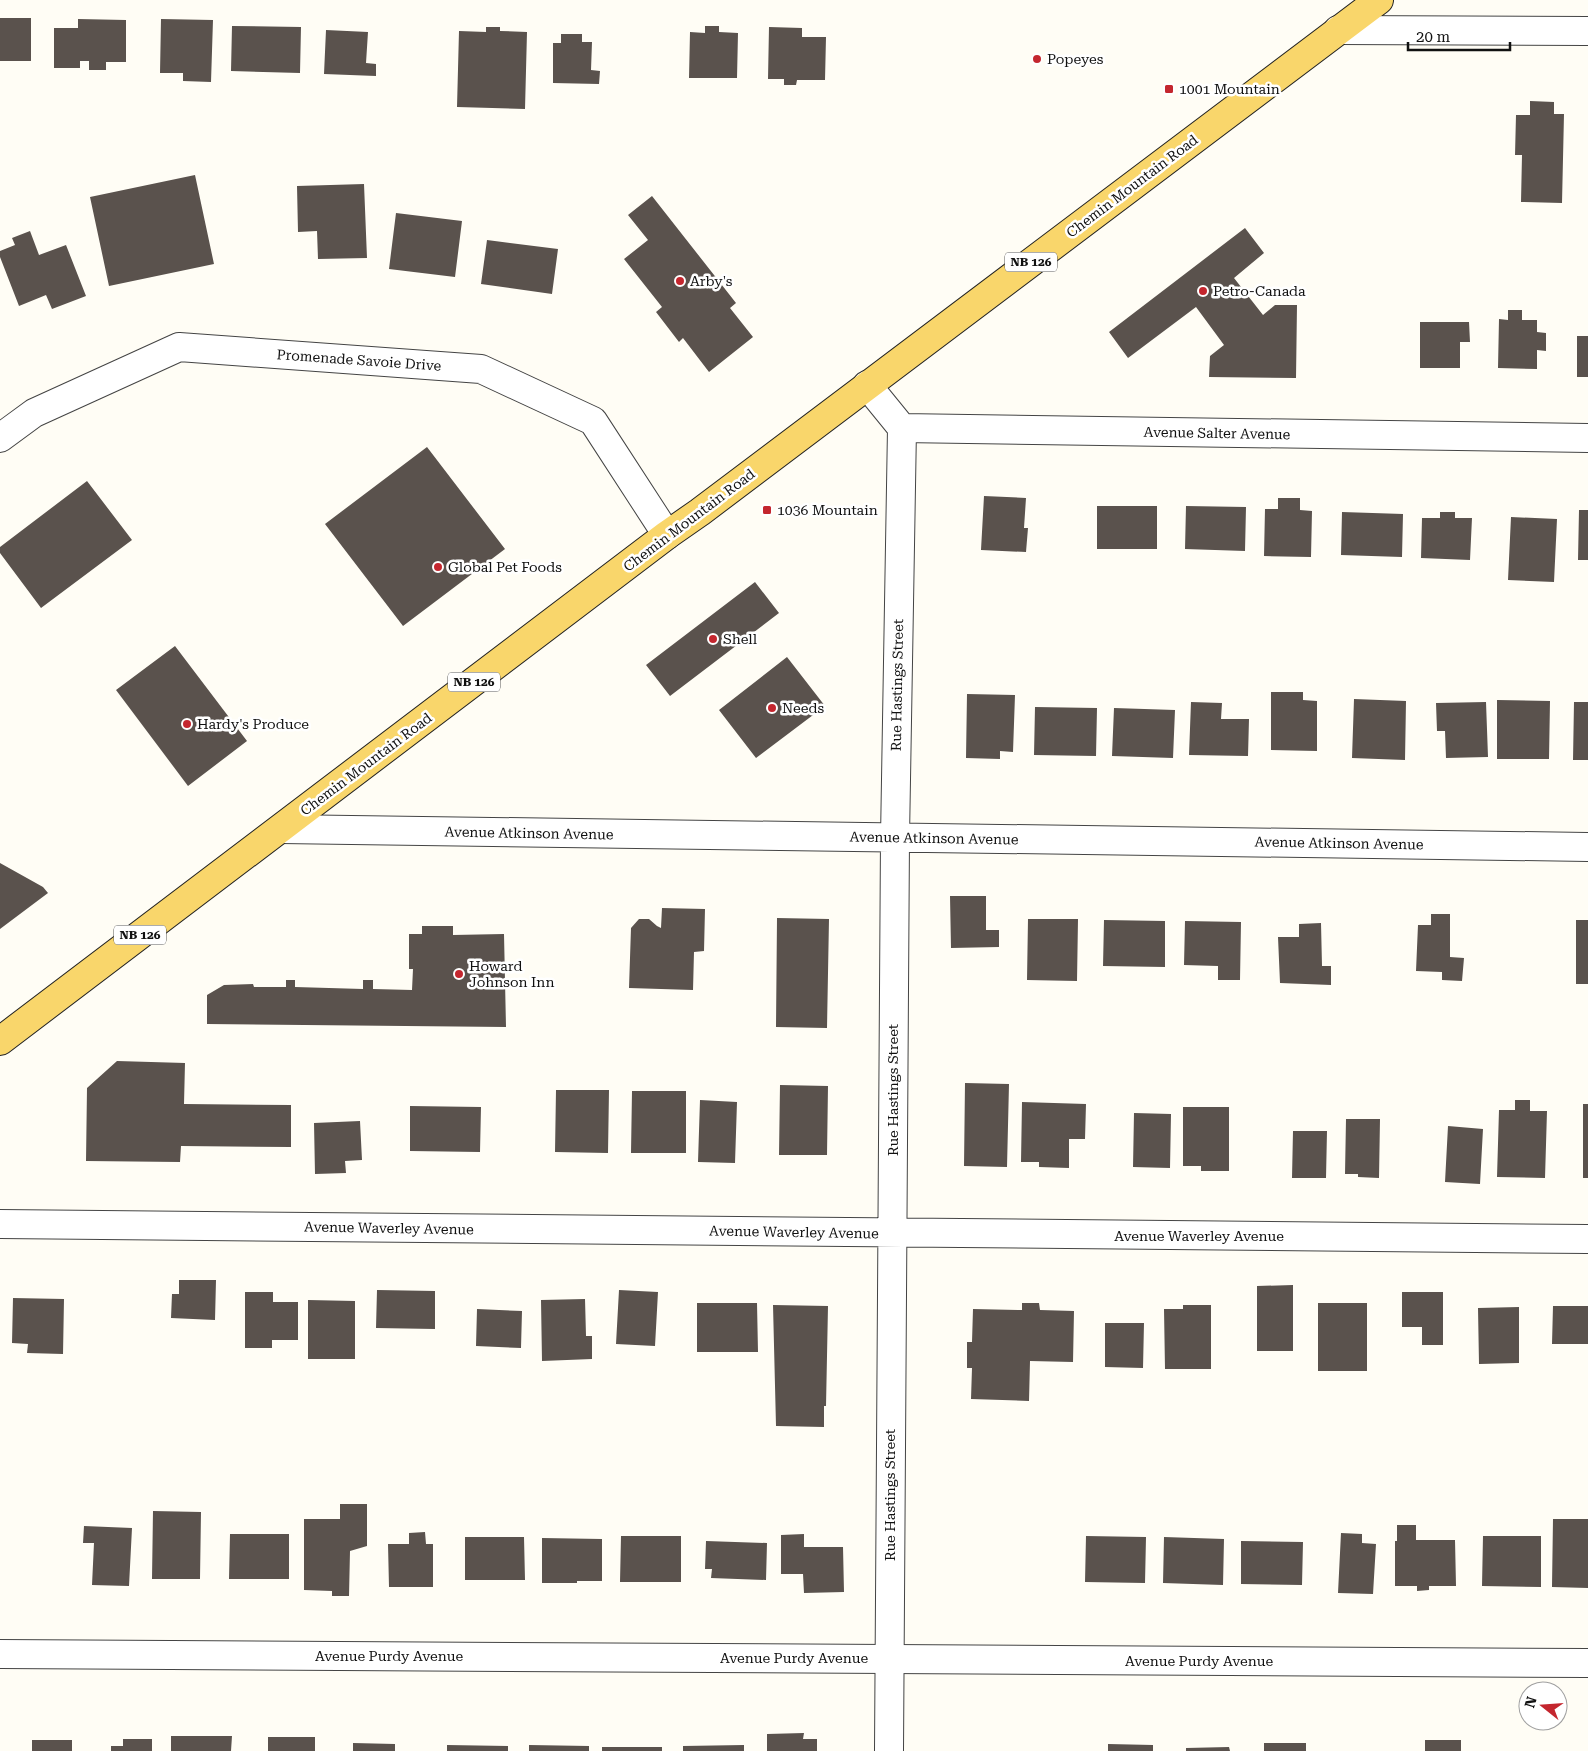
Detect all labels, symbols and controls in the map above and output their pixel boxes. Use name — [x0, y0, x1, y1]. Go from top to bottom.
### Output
scale bar — [1408, 20, 1510, 52]
text: 20 m — [1416, 28, 1451, 46]
place label: Popeyes — [1047, 51, 1104, 67]
marker: Popeyes — [1031, 53, 1043, 65]
place label: 1001 Mountain — [1179, 81, 1280, 97]
marker: 1001 Mountain — [1163, 83, 1175, 95]
street label: Chemin Mountain Road — [1063, 131, 1201, 241]
road number: NB 126 — [1005, 252, 1057, 272]
place label: Arby's — [690, 273, 733, 289]
marker: Arby's — [674, 275, 686, 287]
place label: Petro-Canada — [1213, 283, 1306, 299]
marker: Petro-Canada — [1197, 285, 1209, 297]
street label: Promenade Savoie Drive — [276, 346, 442, 374]
street label: Avenue Salter Avenue — [1144, 424, 1291, 442]
street label: Chemin Mountain Road — [620, 465, 758, 575]
place label: 1036 Mountain — [777, 502, 878, 518]
marker: 1036 Mountain — [761, 504, 773, 516]
place label: Global Pet Foods — [448, 559, 562, 575]
marker: Global Pet Foods — [432, 561, 444, 573]
street label: Rue Hastings Street — [888, 619, 906, 751]
place label: Shell — [723, 631, 758, 647]
marker: Shell — [707, 633, 719, 645]
road number: NB 126 — [448, 672, 500, 692]
place label: Needs — [782, 700, 825, 716]
marker: Needs — [766, 702, 778, 714]
street label: Chemin Mountain Road — [297, 709, 435, 819]
place label: Hardy's Produce — [197, 716, 309, 732]
marker: Hardy's Produce — [181, 718, 193, 730]
street label: Avenue Atkinson Avenue — [444, 824, 614, 842]
street label: Avenue Atkinson Avenue — [849, 829, 1019, 847]
street label: Avenue Atkinson Avenue — [1254, 834, 1424, 852]
road number: NB 126 — [114, 926, 166, 944]
place label: Howard Johnson Inn — [469, 958, 554, 990]
marker: Howard Johnson Inn — [453, 968, 465, 980]
street label: Rue Hastings Street — [885, 1024, 901, 1156]
street label: Avenue Waverley Avenue — [304, 1219, 474, 1237]
street label: Avenue Waverley Avenue — [709, 1223, 879, 1241]
street label: Avenue Waverley Avenue — [1114, 1228, 1284, 1244]
street label: Rue Hastings Street — [882, 1429, 898, 1561]
street label: Avenue Purdy Avenue — [315, 1648, 463, 1664]
street label: Avenue Purdy Avenue — [720, 1650, 868, 1666]
street label: Avenue Purdy Avenue — [1125, 1653, 1273, 1669]
north arrow — [1518, 1681, 1568, 1731]
text: N — [1521, 1694, 1540, 1710]

